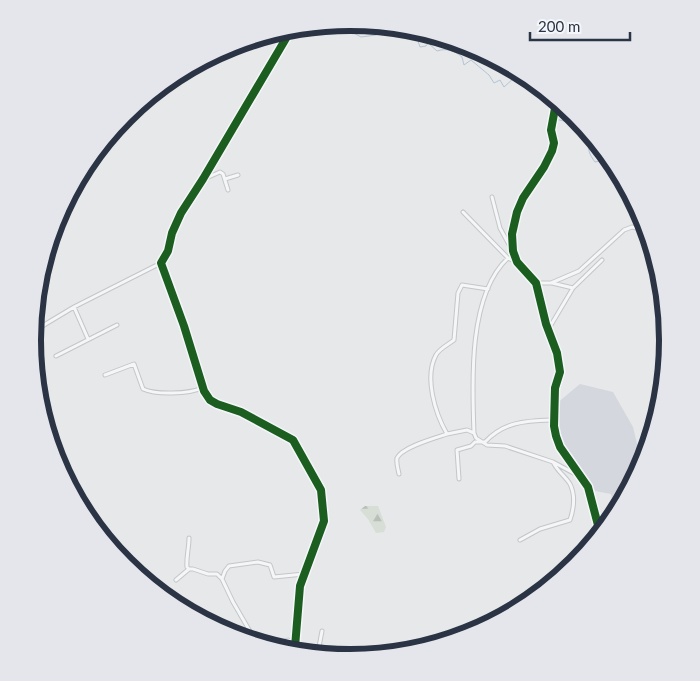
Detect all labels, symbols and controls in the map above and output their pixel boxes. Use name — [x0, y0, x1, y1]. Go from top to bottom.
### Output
scale bar — [530, 10, 630, 42]
text: 200 m — [538, 17, 580, 35]

